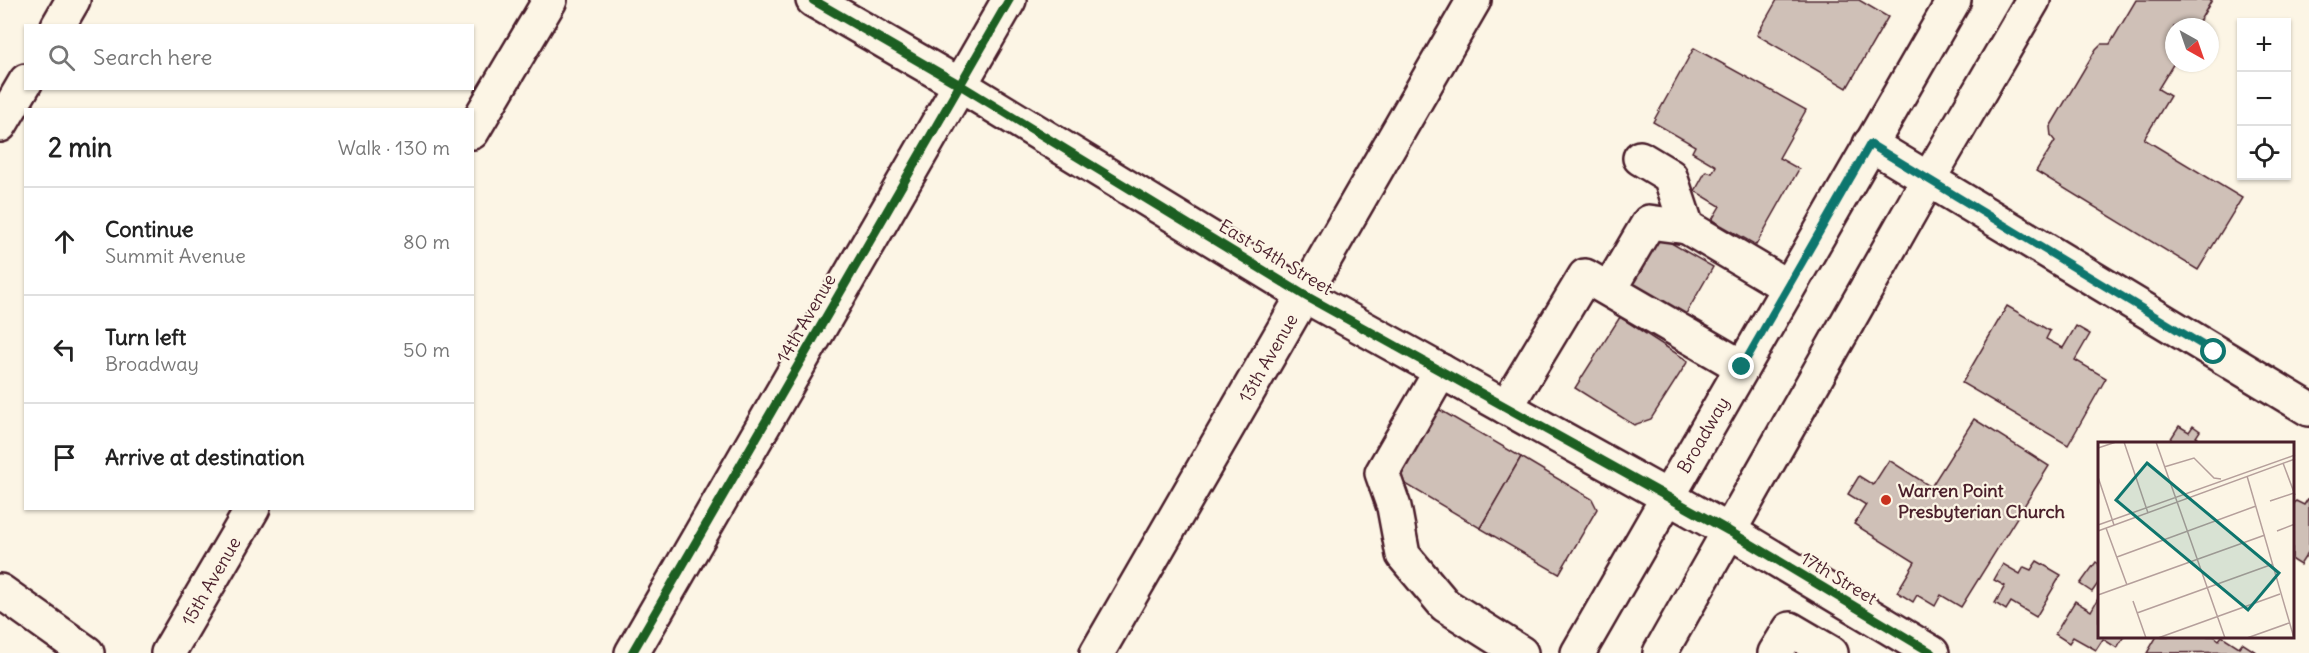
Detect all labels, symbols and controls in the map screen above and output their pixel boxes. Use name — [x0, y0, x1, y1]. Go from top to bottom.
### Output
north arrow — [2165, 18, 2219, 72]
map controls — [2237, 18, 2291, 180]
button: + — [2237, 18, 2291, 72]
search box — [24, 24, 474, 90]
icon: search — [45, 41, 78, 74]
text: Search here — [93, 43, 212, 71]
button: − — [2237, 72, 2291, 126]
button: locate — [2237, 126, 2291, 180]
text: 2 min — [48, 131, 112, 164]
text: Walk · 130 m — [338, 135, 450, 160]
street label: East 54th Street — [1215, 214, 1337, 300]
text: Continue — [105, 215, 194, 243]
icon: ahead — [48, 225, 81, 258]
text: 80 m — [403, 229, 450, 254]
text: Summit Avenue — [105, 243, 246, 268]
street label: 14th Avenue — [771, 270, 841, 366]
street label: 13th Avenue — [1233, 310, 1303, 406]
text: Turn left — [105, 323, 186, 351]
icon: left — [48, 333, 81, 366]
text: 50 m — [403, 337, 450, 362]
route start — [2200, 338, 2226, 364]
text: Broadway — [105, 351, 199, 376]
route end — [1728, 353, 1754, 379]
street label: Broadway — [1672, 393, 1734, 477]
icon: arrive — [48, 441, 81, 474]
inset map — [2098, 442, 2294, 638]
text: Arrive at destination — [105, 443, 305, 471]
place label: Warren Point Presbyterian Church — [1898, 479, 2066, 523]
marker: Warren Point Presbyterian Church — [1879, 493, 1893, 507]
street label: 15th Avenue — [176, 533, 246, 629]
street label: 17th Street — [1797, 546, 1881, 610]

